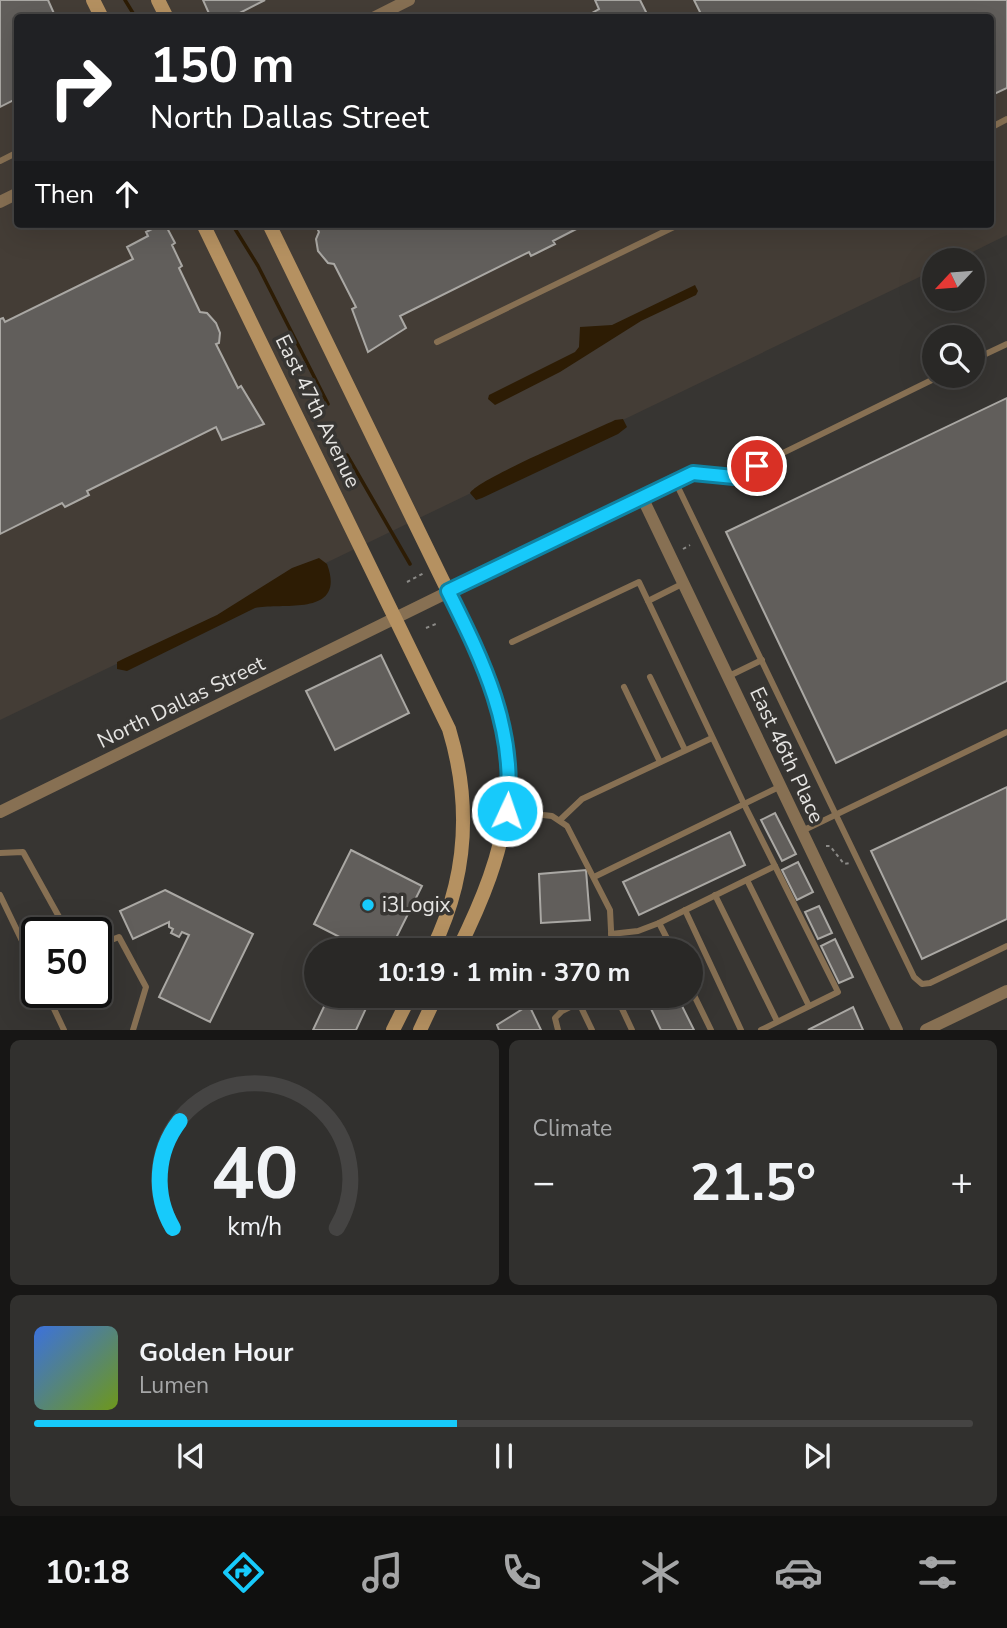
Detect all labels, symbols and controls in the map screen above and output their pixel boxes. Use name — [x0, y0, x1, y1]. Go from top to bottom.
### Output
text: 150 m — [150, 32, 294, 99]
icon: right — [35, 42, 126, 133]
text: North Dallas Street — [150, 96, 429, 139]
icon: ahead — [108, 175, 146, 213]
text: Then — [35, 177, 94, 212]
north arrow — [922, 248, 985, 312]
map controls — [922, 248, 985, 388]
button: search — [922, 325, 985, 388]
street label: East 47th Avenue — [269, 330, 367, 492]
pin — [727, 436, 787, 496]
icon: arrive — [738, 447, 776, 485]
street label: North Dallas Street — [93, 649, 270, 755]
street label: East 46th Place — [743, 682, 831, 828]
position arrow — [470, 774, 544, 848]
place label: i3Logix — [382, 891, 451, 919]
marker: i3Logix — [360, 897, 376, 913]
speed limit sign: 50 — [21, 917, 112, 1008]
text: 10:19 · 1 min · 370 m — [377, 955, 630, 990]
text: Climate — [533, 1113, 612, 1144]
text: 40 — [211, 1125, 298, 1225]
text: 21.5° — [690, 1147, 816, 1218]
text: − — [533, 1157, 555, 1208]
text: + — [950, 1157, 973, 1208]
text: km/h — [227, 1210, 282, 1244]
text: Golden Hour — [139, 1335, 294, 1370]
text: Lumen — [139, 1370, 209, 1401]
icon: previous — [172, 1437, 210, 1475]
icon: pause — [485, 1437, 523, 1475]
icon: next — [798, 1437, 836, 1475]
icon: directions — [219, 1548, 268, 1597]
icon: music — [358, 1548, 407, 1597]
icon: phone — [497, 1548, 546, 1597]
icon: climate — [636, 1548, 685, 1597]
icon: car — [774, 1548, 823, 1597]
icon: filters — [913, 1548, 962, 1597]
text: 10:18 — [45, 1551, 130, 1594]

